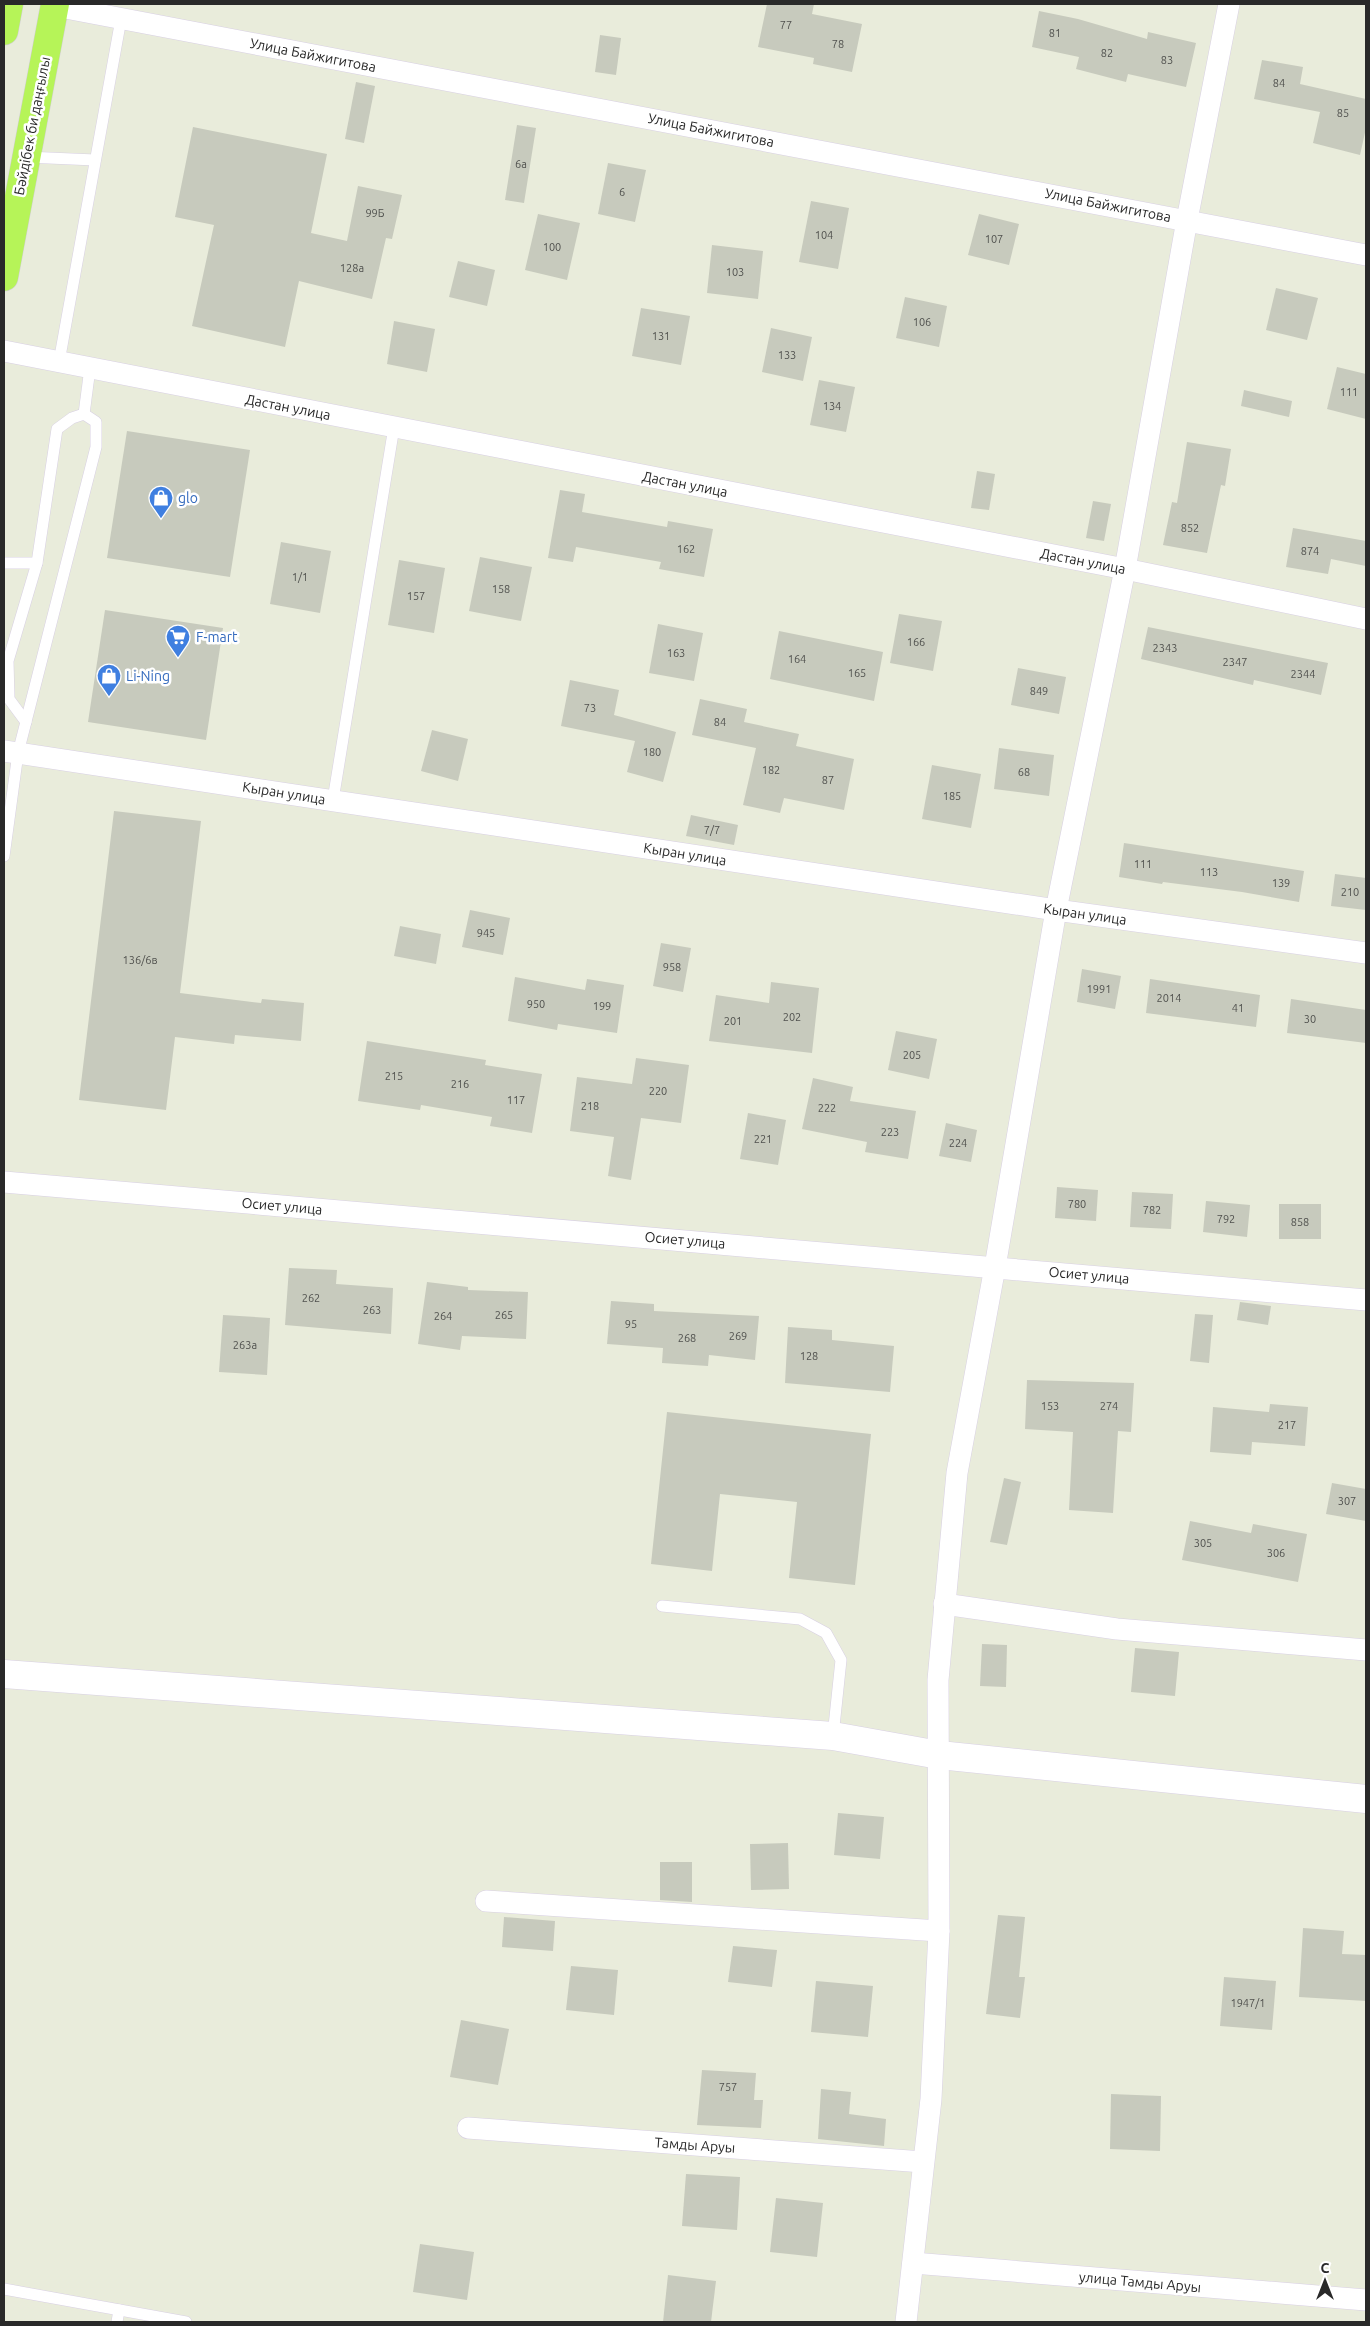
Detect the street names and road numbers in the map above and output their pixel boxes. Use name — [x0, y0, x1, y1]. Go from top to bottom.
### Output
street label: Улица Байжигитова — [249, 35, 377, 75]
street label: Бәйдібек би даңғылы — [11, 55, 53, 197]
street label: Улица Байжигитова — [647, 110, 775, 150]
street label: Улица Байжигитова — [1044, 185, 1172, 225]
street label: Дастан улица — [244, 391, 332, 423]
street label: Дастан улица — [641, 468, 729, 500]
street label: Дастан улица — [1039, 545, 1127, 577]
street label: Кыран улица — [241, 779, 327, 807]
street label: Кыран улица — [642, 840, 728, 868]
street label: Кыран улица — [1042, 900, 1128, 928]
street label: Осиет улица — [241, 1194, 323, 1218]
street label: Осиет улица — [644, 1228, 726, 1252]
street label: Осиет улица — [1048, 1263, 1130, 1287]
street label: Тамды Аруы — [654, 2134, 736, 2156]
street label: улица Тамды Аруы — [1078, 2269, 1202, 2295]

